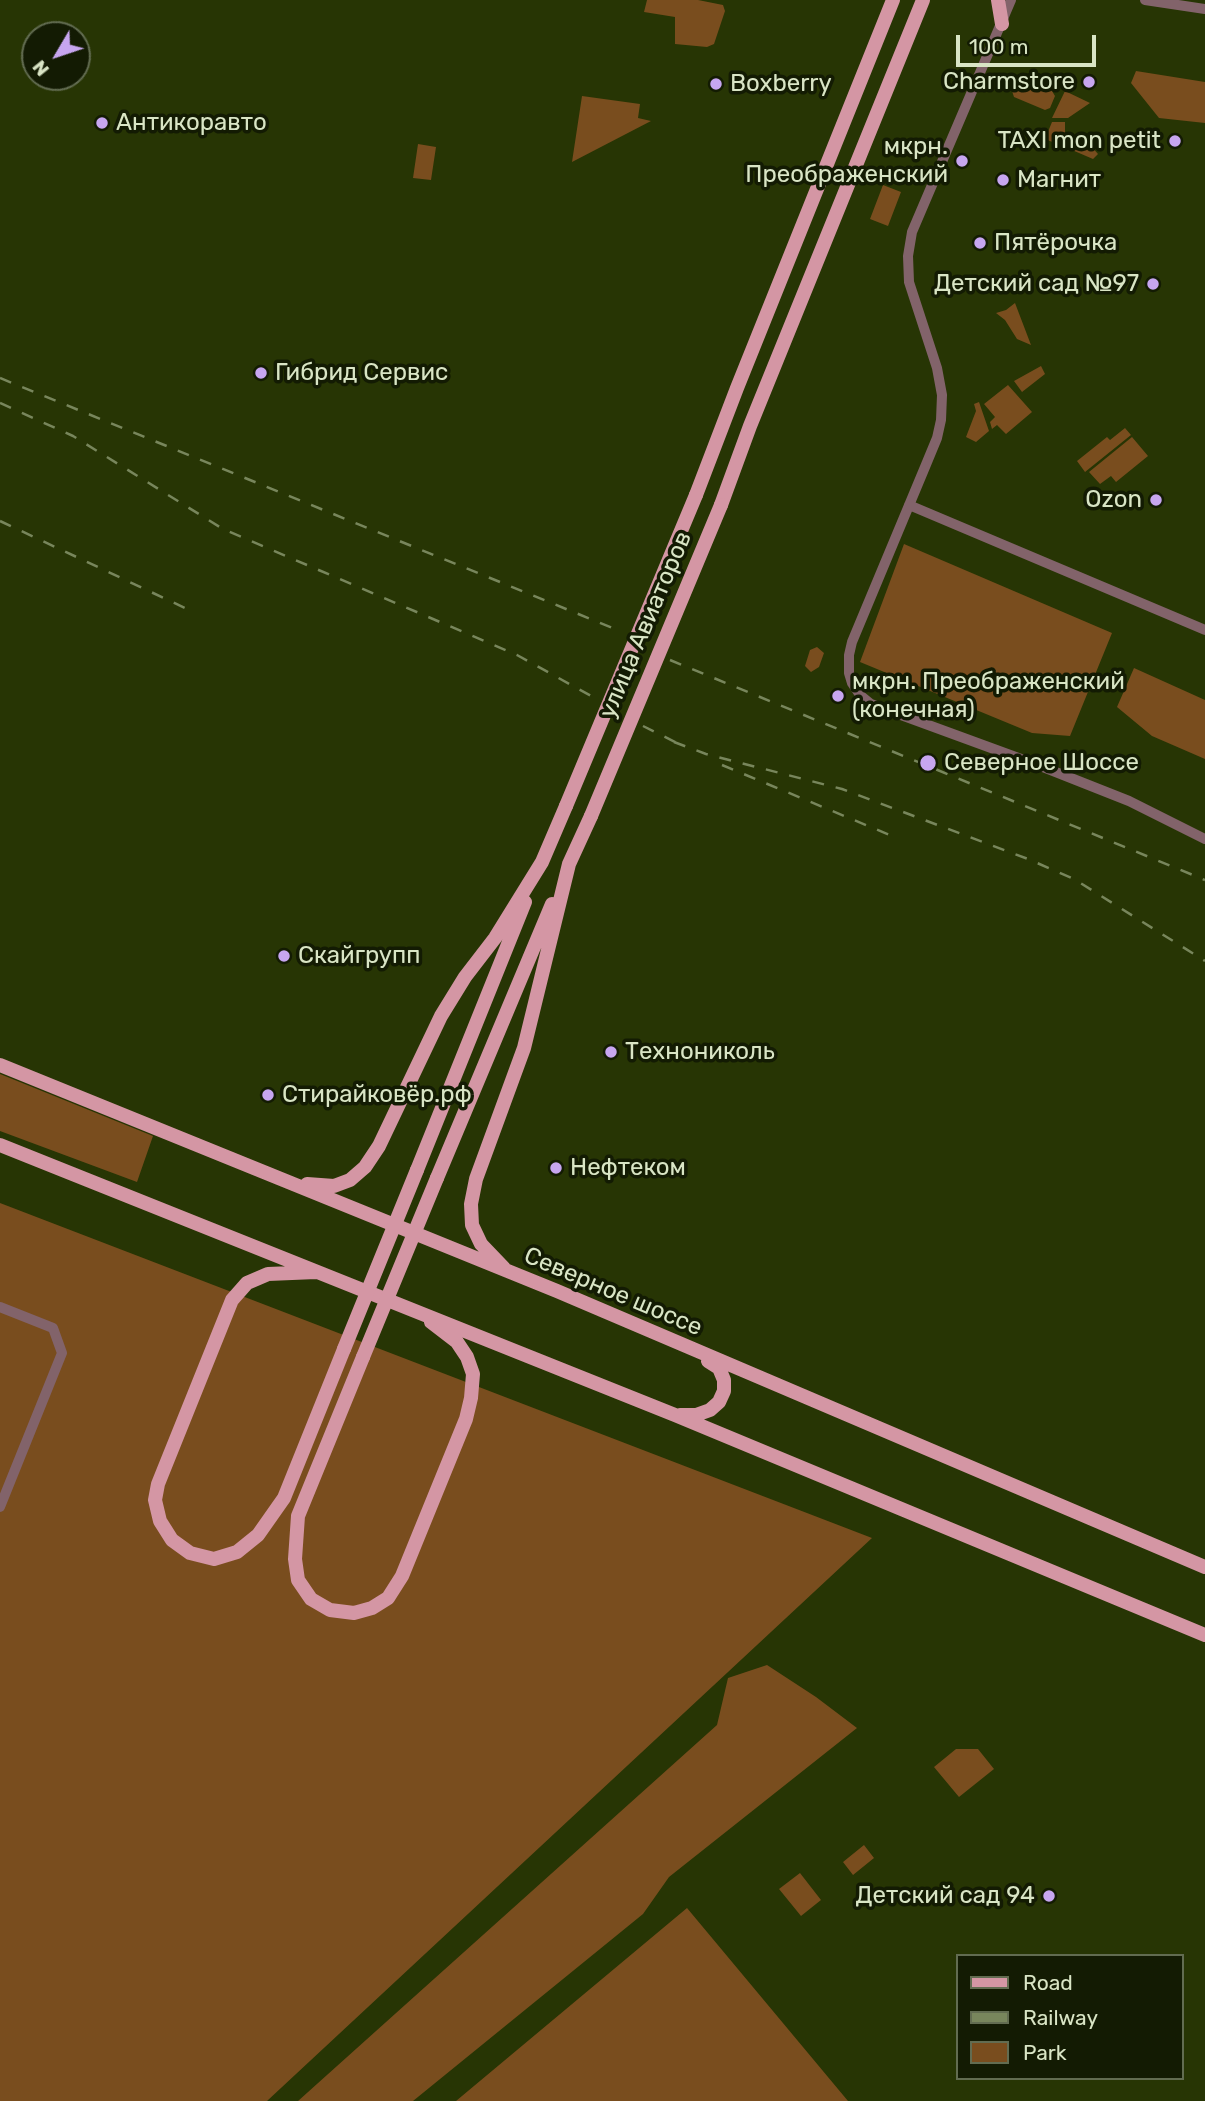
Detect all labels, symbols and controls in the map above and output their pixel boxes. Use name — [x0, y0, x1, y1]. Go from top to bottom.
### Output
north arrow — [21, 21, 91, 91]
scale bar — [960, 21, 1100, 65]
text: 100 m — [969, 34, 1028, 59]
text: N — [28, 56, 54, 81]
place label: Charmstore — [943, 68, 1075, 96]
place label: Boxberry — [730, 70, 832, 98]
marker: Charmstore — [1081, 74, 1097, 90]
marker: Boxberry — [708, 76, 724, 92]
place label: Антикоравто — [116, 109, 267, 137]
marker: Антикоравто — [94, 115, 110, 131]
place label: TAXI mon petit — [997, 127, 1161, 155]
place label: мкрн. Преображенский — [745, 133, 948, 189]
marker: TAXI mon petit — [1167, 133, 1183, 149]
marker: мкрн. Преображенский — [954, 153, 970, 169]
place label: Магнит — [1017, 166, 1101, 194]
marker: Магнит — [995, 172, 1011, 188]
place label: Пятёрочка — [994, 229, 1117, 257]
marker: Пятёрочка — [972, 235, 988, 251]
place label: Детский сад №97 — [934, 270, 1139, 298]
marker: Детский сад №97 — [1145, 276, 1161, 292]
place label: Гибрид Сервис — [275, 359, 448, 387]
marker: Гибрид Сервис — [253, 365, 269, 381]
place label: Ozon — [1085, 486, 1142, 514]
marker: Ozon — [1148, 492, 1164, 508]
street label: улица Авиаторов — [594, 527, 698, 723]
place label: мкрн. Преображенский (конечная) — [852, 668, 1125, 724]
marker: мкрн. Преображенский (конечная) — [830, 688, 846, 704]
place label: Северное Шоссе — [944, 749, 1139, 777]
marker: Северное Шоссе — [918, 753, 938, 773]
place label: Скайгрупп — [298, 942, 420, 970]
marker: Скайгрупп — [276, 948, 292, 964]
place label: Технониколь — [625, 1038, 775, 1066]
marker: Технониколь — [603, 1044, 619, 1060]
place label: Стирайковёр.рф — [282, 1081, 472, 1109]
marker: Стирайковёр.рф — [260, 1087, 276, 1103]
place label: Нефтеком — [570, 1154, 686, 1182]
marker: Нефтеком — [548, 1160, 564, 1176]
street label: Северное шоссе — [519, 1241, 707, 1343]
place label: Детский сад 94 — [855, 1882, 1035, 1910]
marker: Детский сад 94 — [1041, 1888, 1057, 1904]
legend — [956, 1954, 1184, 2080]
text: Road — [1023, 1970, 1073, 1995]
text: Railway — [1023, 2005, 1098, 2030]
text: Park — [1023, 2040, 1067, 2065]

